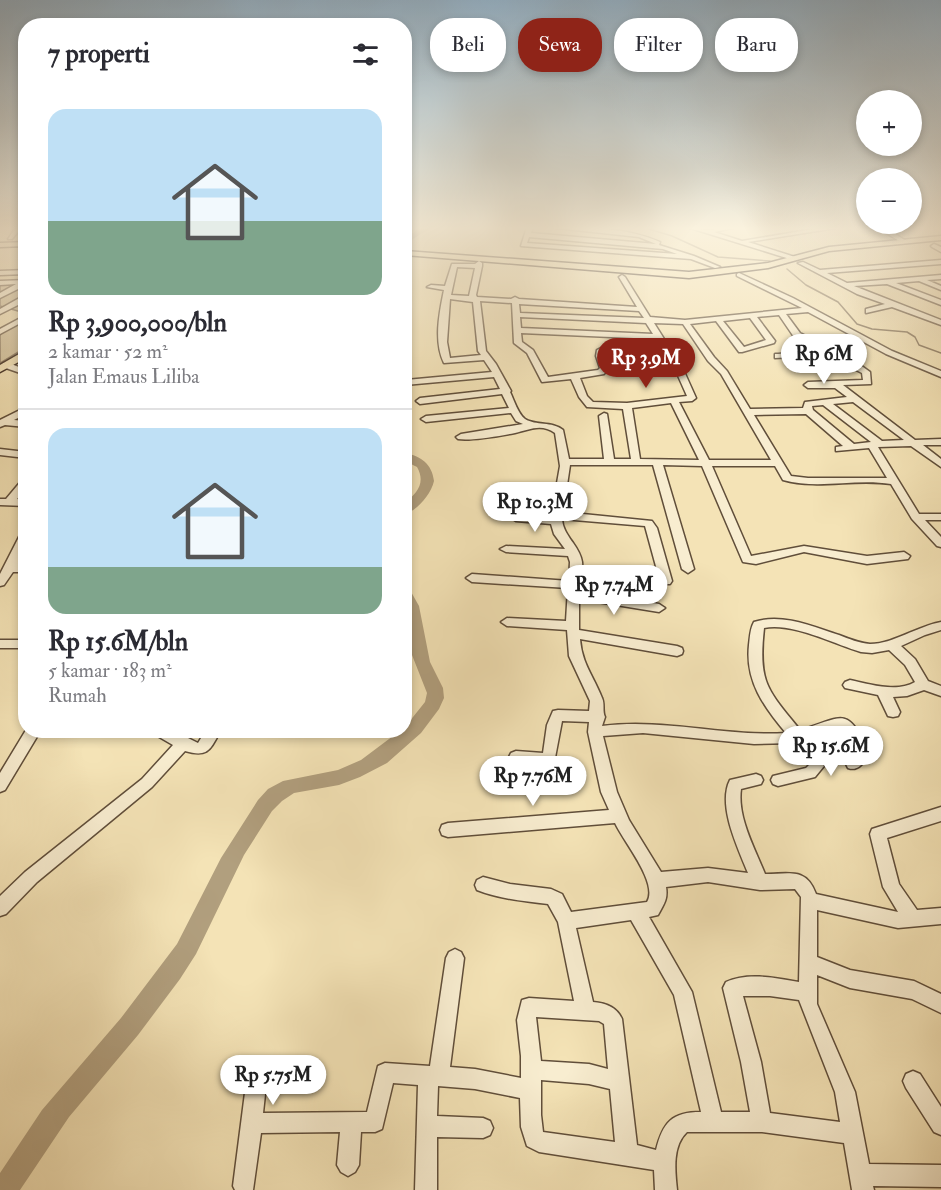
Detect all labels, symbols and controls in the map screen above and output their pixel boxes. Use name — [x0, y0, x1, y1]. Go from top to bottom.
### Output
chip: Beli — [430, 18, 506, 72]
chip: Sewa — [518, 18, 602, 72]
chip: Filter — [614, 18, 703, 72]
chip: Baru — [715, 18, 798, 72]
text: 7 properti — [48, 38, 150, 70]
icon: filters — [349, 38, 382, 71]
map controls — [856, 90, 922, 234]
button: + — [856, 90, 922, 156]
icon: home — [161, 148, 269, 256]
button: − — [856, 168, 922, 234]
text: Rp 3,900,000/bln — [48, 307, 227, 339]
pin: Rp 6M — [782, 334, 866, 385]
pin: Rp 3.9M — [591, 338, 701, 389]
text: 2 kamar · 52 m² — [48, 339, 168, 364]
text: Rp 6M — [795, 341, 853, 366]
text: Rp 3.9M — [611, 345, 681, 370]
text: Jalan Emaus Liliba — [48, 364, 200, 389]
icon: home — [161, 467, 269, 575]
pin: Rp 10.3M — [473, 482, 597, 533]
text: Rp 10.3M — [497, 489, 573, 514]
pin: Rp 7.74M — [552, 565, 676, 616]
text: Rp 7.74M — [574, 572, 654, 597]
text: Rp 15.6M/bln — [48, 626, 188, 658]
text: 5 kamar · 183 m² — [48, 658, 172, 683]
text: Rumah — [48, 683, 107, 708]
pin: Rp 15.6M — [769, 726, 893, 777]
text: Rp 15.6M — [792, 733, 870, 758]
pin: Rp 7.76M — [471, 756, 595, 807]
text: Rp 7.76M — [493, 763, 573, 788]
pin: Rp 5.75M — [211, 1055, 335, 1106]
text: Rp 5.75M — [234, 1062, 312, 1087]

